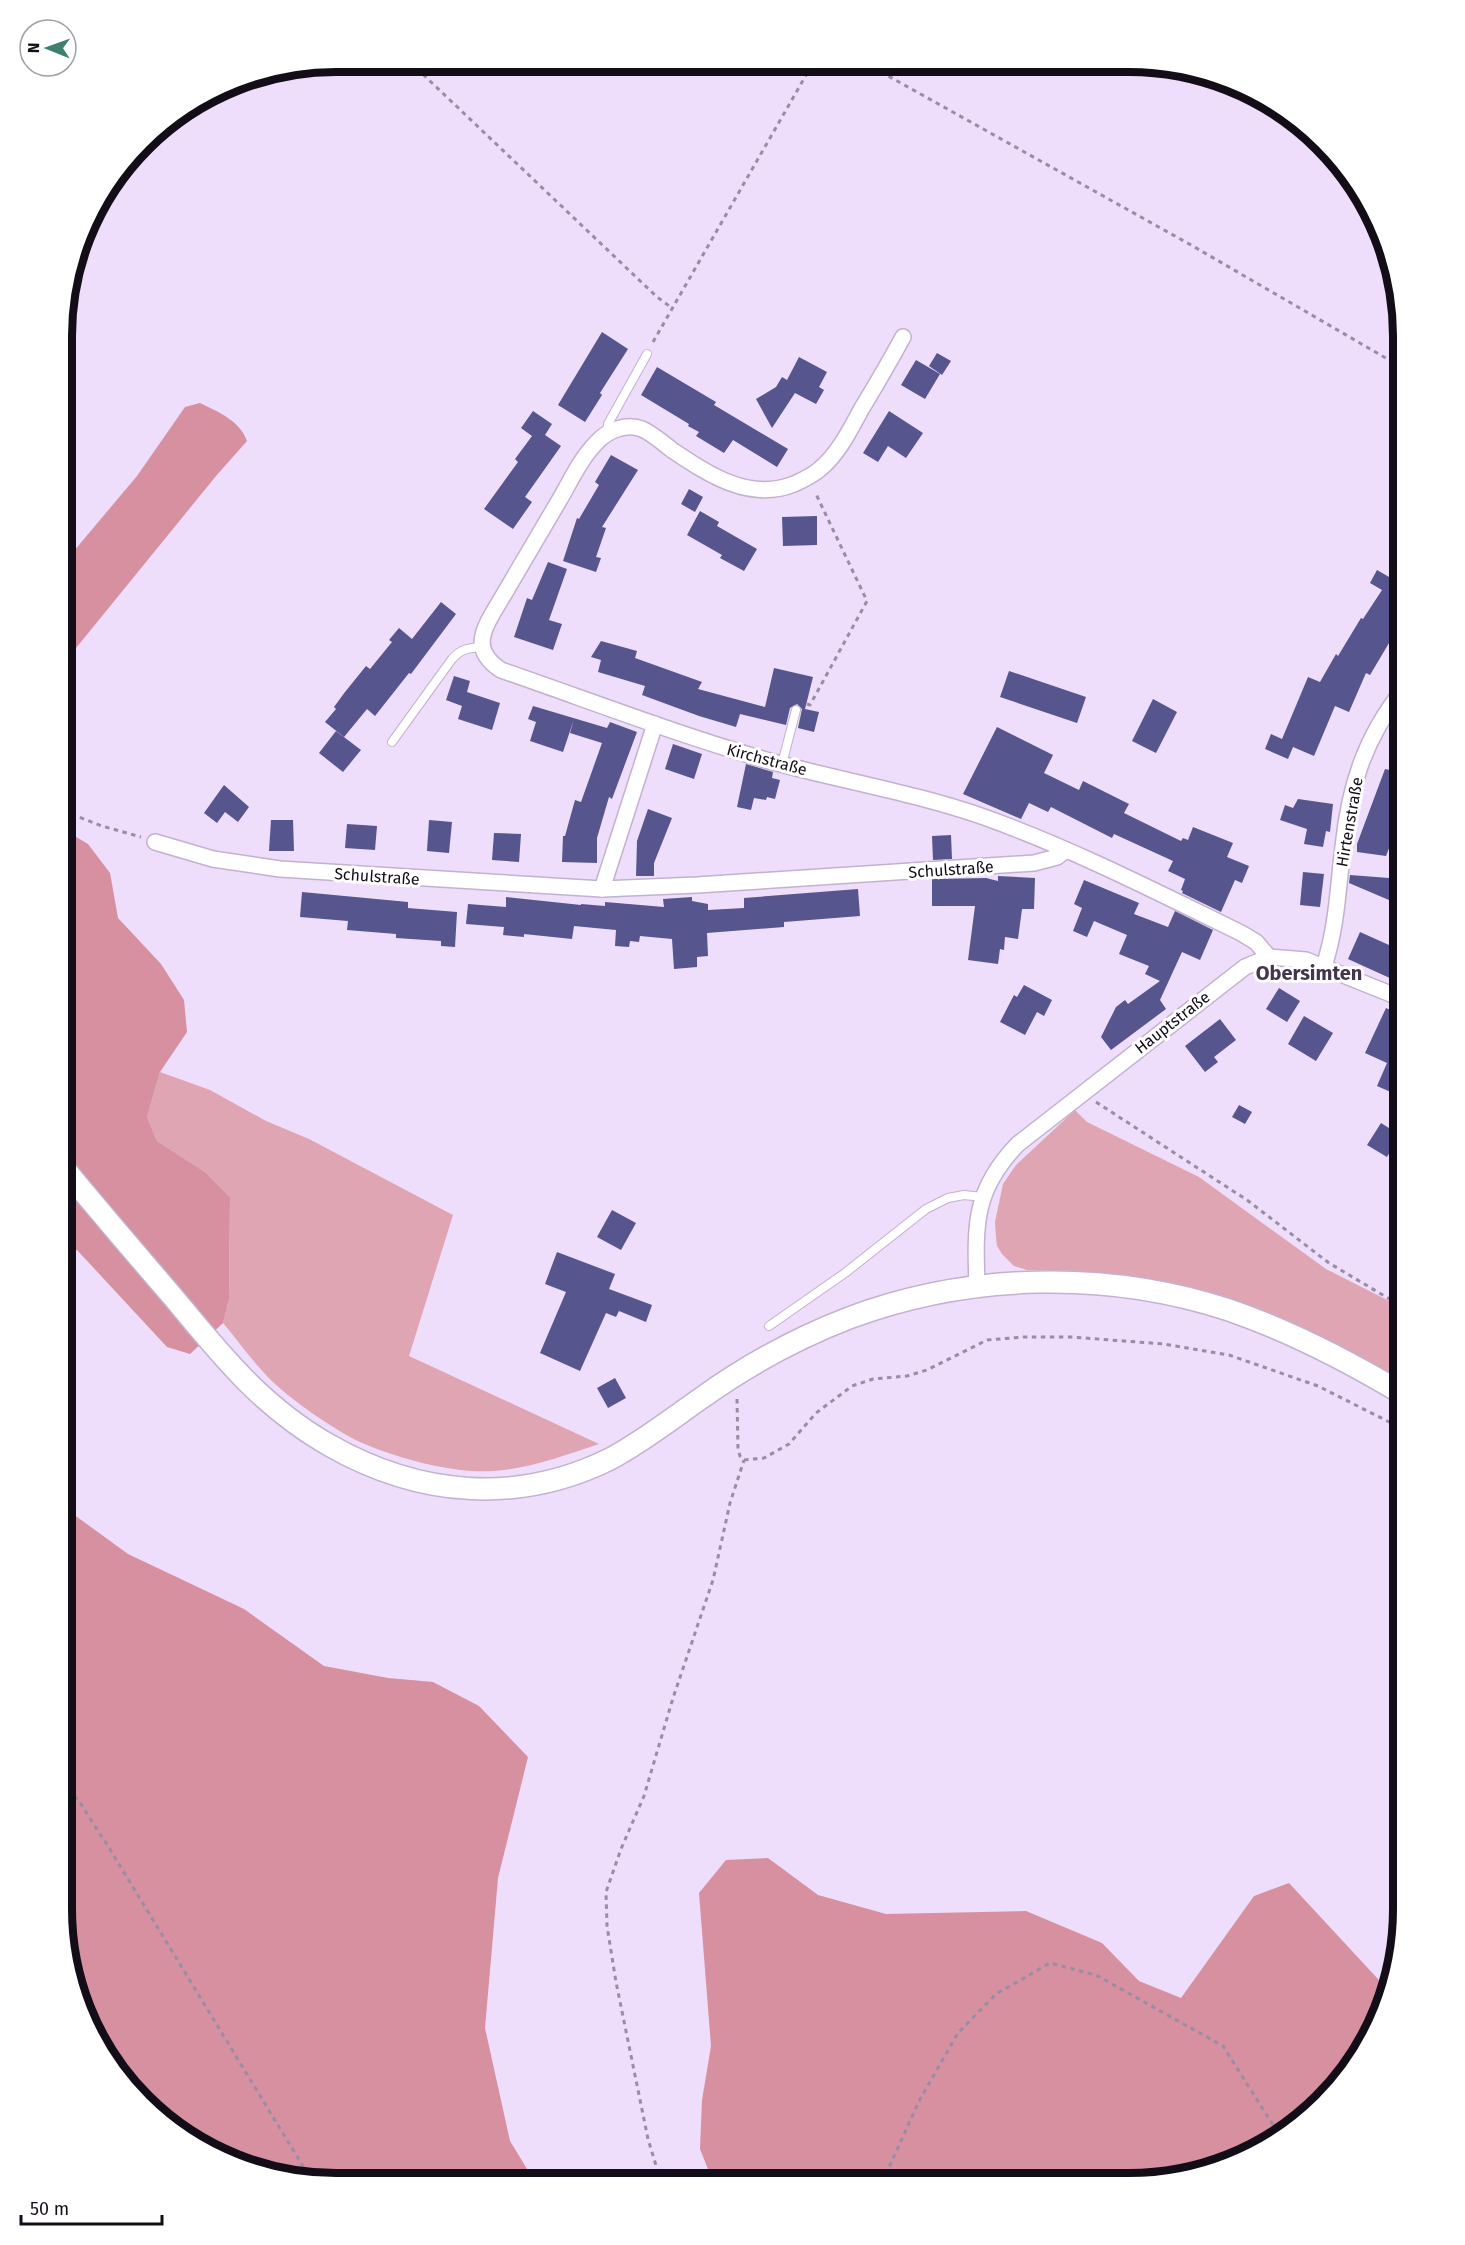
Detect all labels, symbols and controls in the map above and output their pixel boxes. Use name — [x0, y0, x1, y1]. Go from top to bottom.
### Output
north arrow — [18, 18, 78, 78]
text: N — [24, 42, 43, 53]
street label: Kirchstraße — [725, 740, 809, 779]
street label: Hirtenstraße — [1332, 776, 1367, 869]
street label: Schulstraße — [908, 857, 994, 882]
street label: Schulstraße — [334, 864, 420, 889]
district label: Obersimten — [1256, 961, 1362, 985]
street label: Hauptstraße — [1131, 987, 1214, 1058]
scale bar — [21, 2188, 162, 2226]
text: 50 m — [30, 2198, 69, 2220]

